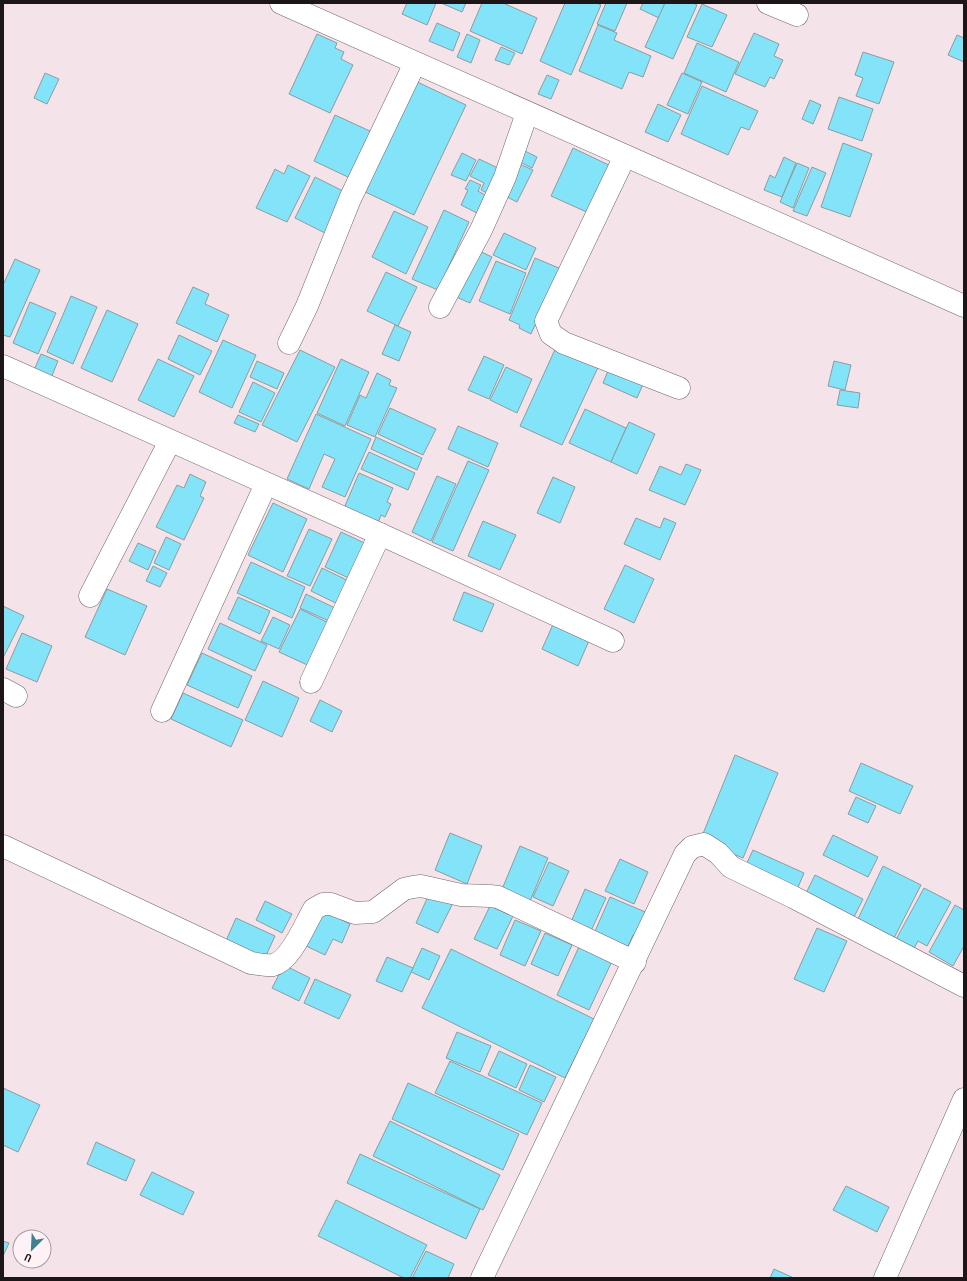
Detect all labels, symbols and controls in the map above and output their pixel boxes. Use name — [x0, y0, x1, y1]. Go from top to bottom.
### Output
north arrow — [12, 1229, 52, 1269]
text: U — [22, 1250, 34, 1266]

